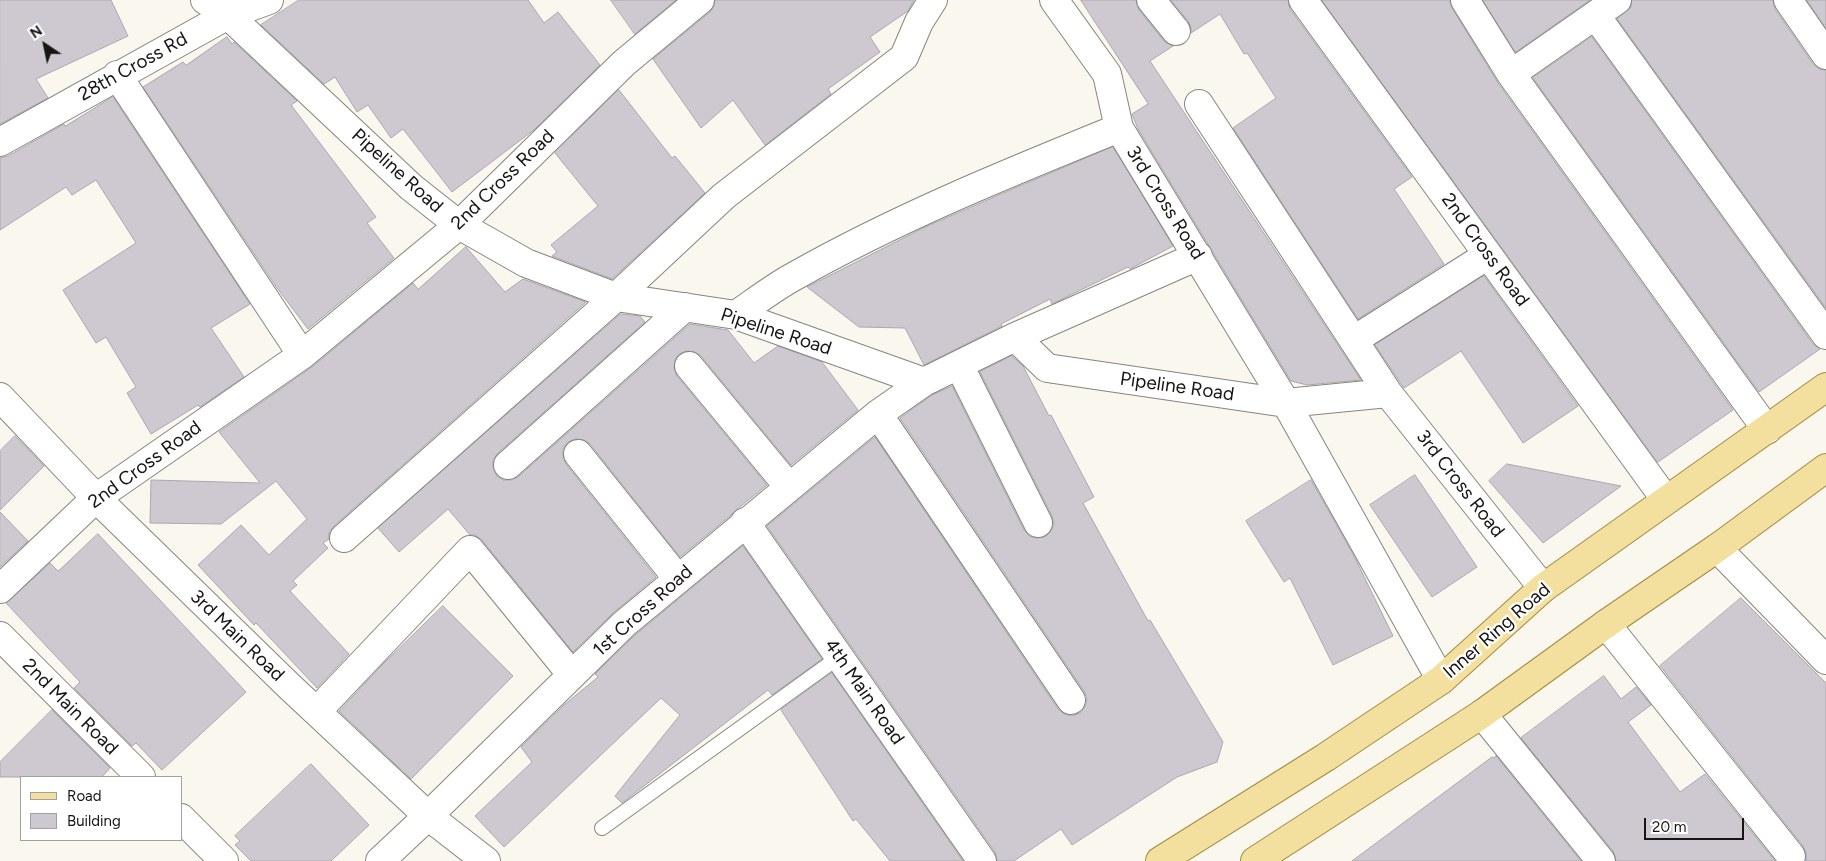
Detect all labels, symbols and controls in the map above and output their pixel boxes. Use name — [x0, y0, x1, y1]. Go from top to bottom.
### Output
north arrow — [20, 20, 70, 70]
text: N — [27, 22, 46, 42]
street label: 28th Cross Rd — [74, 28, 192, 106]
street label: Pipeline Road — [347, 124, 447, 218]
street label: 2nd Cross Road — [447, 125, 559, 235]
street label: 3rd Cross Road — [1121, 142, 1209, 264]
street label: 2nd Cross Road — [1436, 189, 1534, 311]
street label: Pipeline Road — [718, 303, 834, 361]
street label: Pipeline Road — [1118, 368, 1236, 406]
street label: 2nd Cross Road — [84, 416, 206, 514]
street label: 3rd Cross Road — [1411, 426, 1509, 542]
street label: 1st Cross Road — [589, 560, 697, 662]
street label: Inner Ring Road — [1439, 578, 1555, 684]
street label: 3rd Main Road — [185, 585, 289, 687]
street label: 4th Main Road — [819, 635, 909, 749]
street label: 2nd Main Road — [17, 654, 123, 760]
legend — [20, 776, 182, 841]
text: Road — [67, 787, 102, 805]
scale bar — [1646, 808, 1746, 840]
text: Building — [67, 812, 121, 830]
text: 20 m — [1652, 818, 1686, 836]

